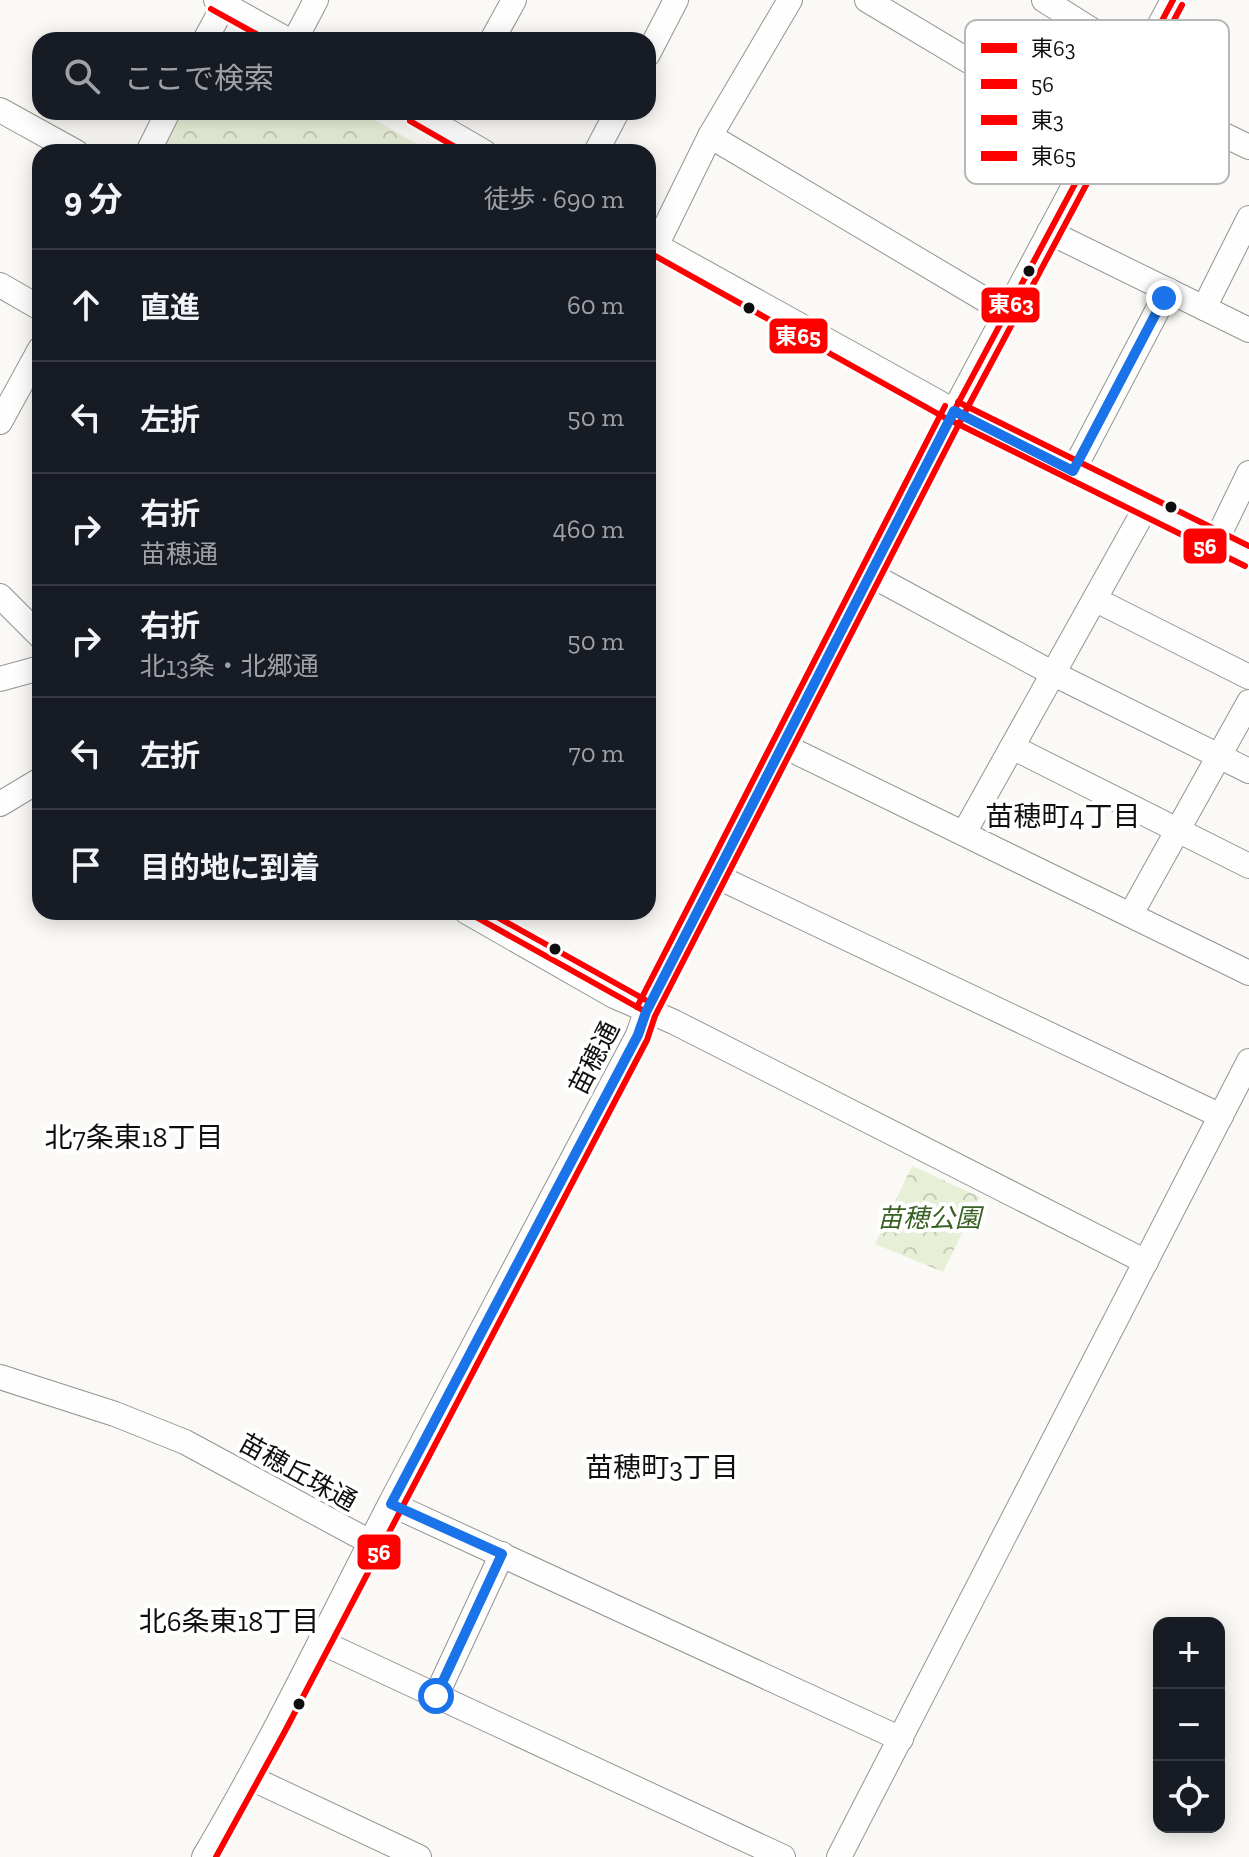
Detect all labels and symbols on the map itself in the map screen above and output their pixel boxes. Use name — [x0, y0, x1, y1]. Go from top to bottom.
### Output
legend — [965, 20, 1229, 184]
text: 東63 — [1031, 35, 1075, 62]
text: 56 — [1031, 71, 1054, 98]
text: 東3 — [1031, 107, 1064, 134]
text: 東65 — [1031, 143, 1076, 170]
unlabelled marker — [1021, 263, 1037, 279]
route end — [1146, 280, 1182, 316]
line badge: 東63 — [980, 286, 1041, 324]
text: 東63 — [988, 291, 1034, 318]
unlabelled marker — [741, 300, 757, 316]
line badge: 東65 — [768, 317, 829, 355]
text: 東65 — [775, 323, 821, 350]
unlabelled marker — [1163, 499, 1179, 515]
line badge: 56 — [1182, 527, 1228, 565]
text: 56 — [1193, 533, 1217, 560]
district label: 苗穂町4丁目 — [985, 800, 1141, 833]
unlabelled marker — [547, 941, 563, 957]
street label: 苗穂通 — [562, 1016, 626, 1100]
district label: 北7条東18丁目 — [44, 1121, 224, 1154]
park label: 苗穂公園 — [877, 1202, 985, 1234]
street label: 苗穂丘珠通 — [233, 1426, 363, 1518]
district label: 苗穂町3丁目 — [585, 1451, 739, 1484]
line badge: 56 — [356, 1533, 402, 1571]
text: 56 — [367, 1539, 391, 1566]
district label: 北6条東18丁目 — [139, 1605, 319, 1638]
route start — [418, 1678, 454, 1714]
unlabelled marker — [291, 1696, 307, 1712]

